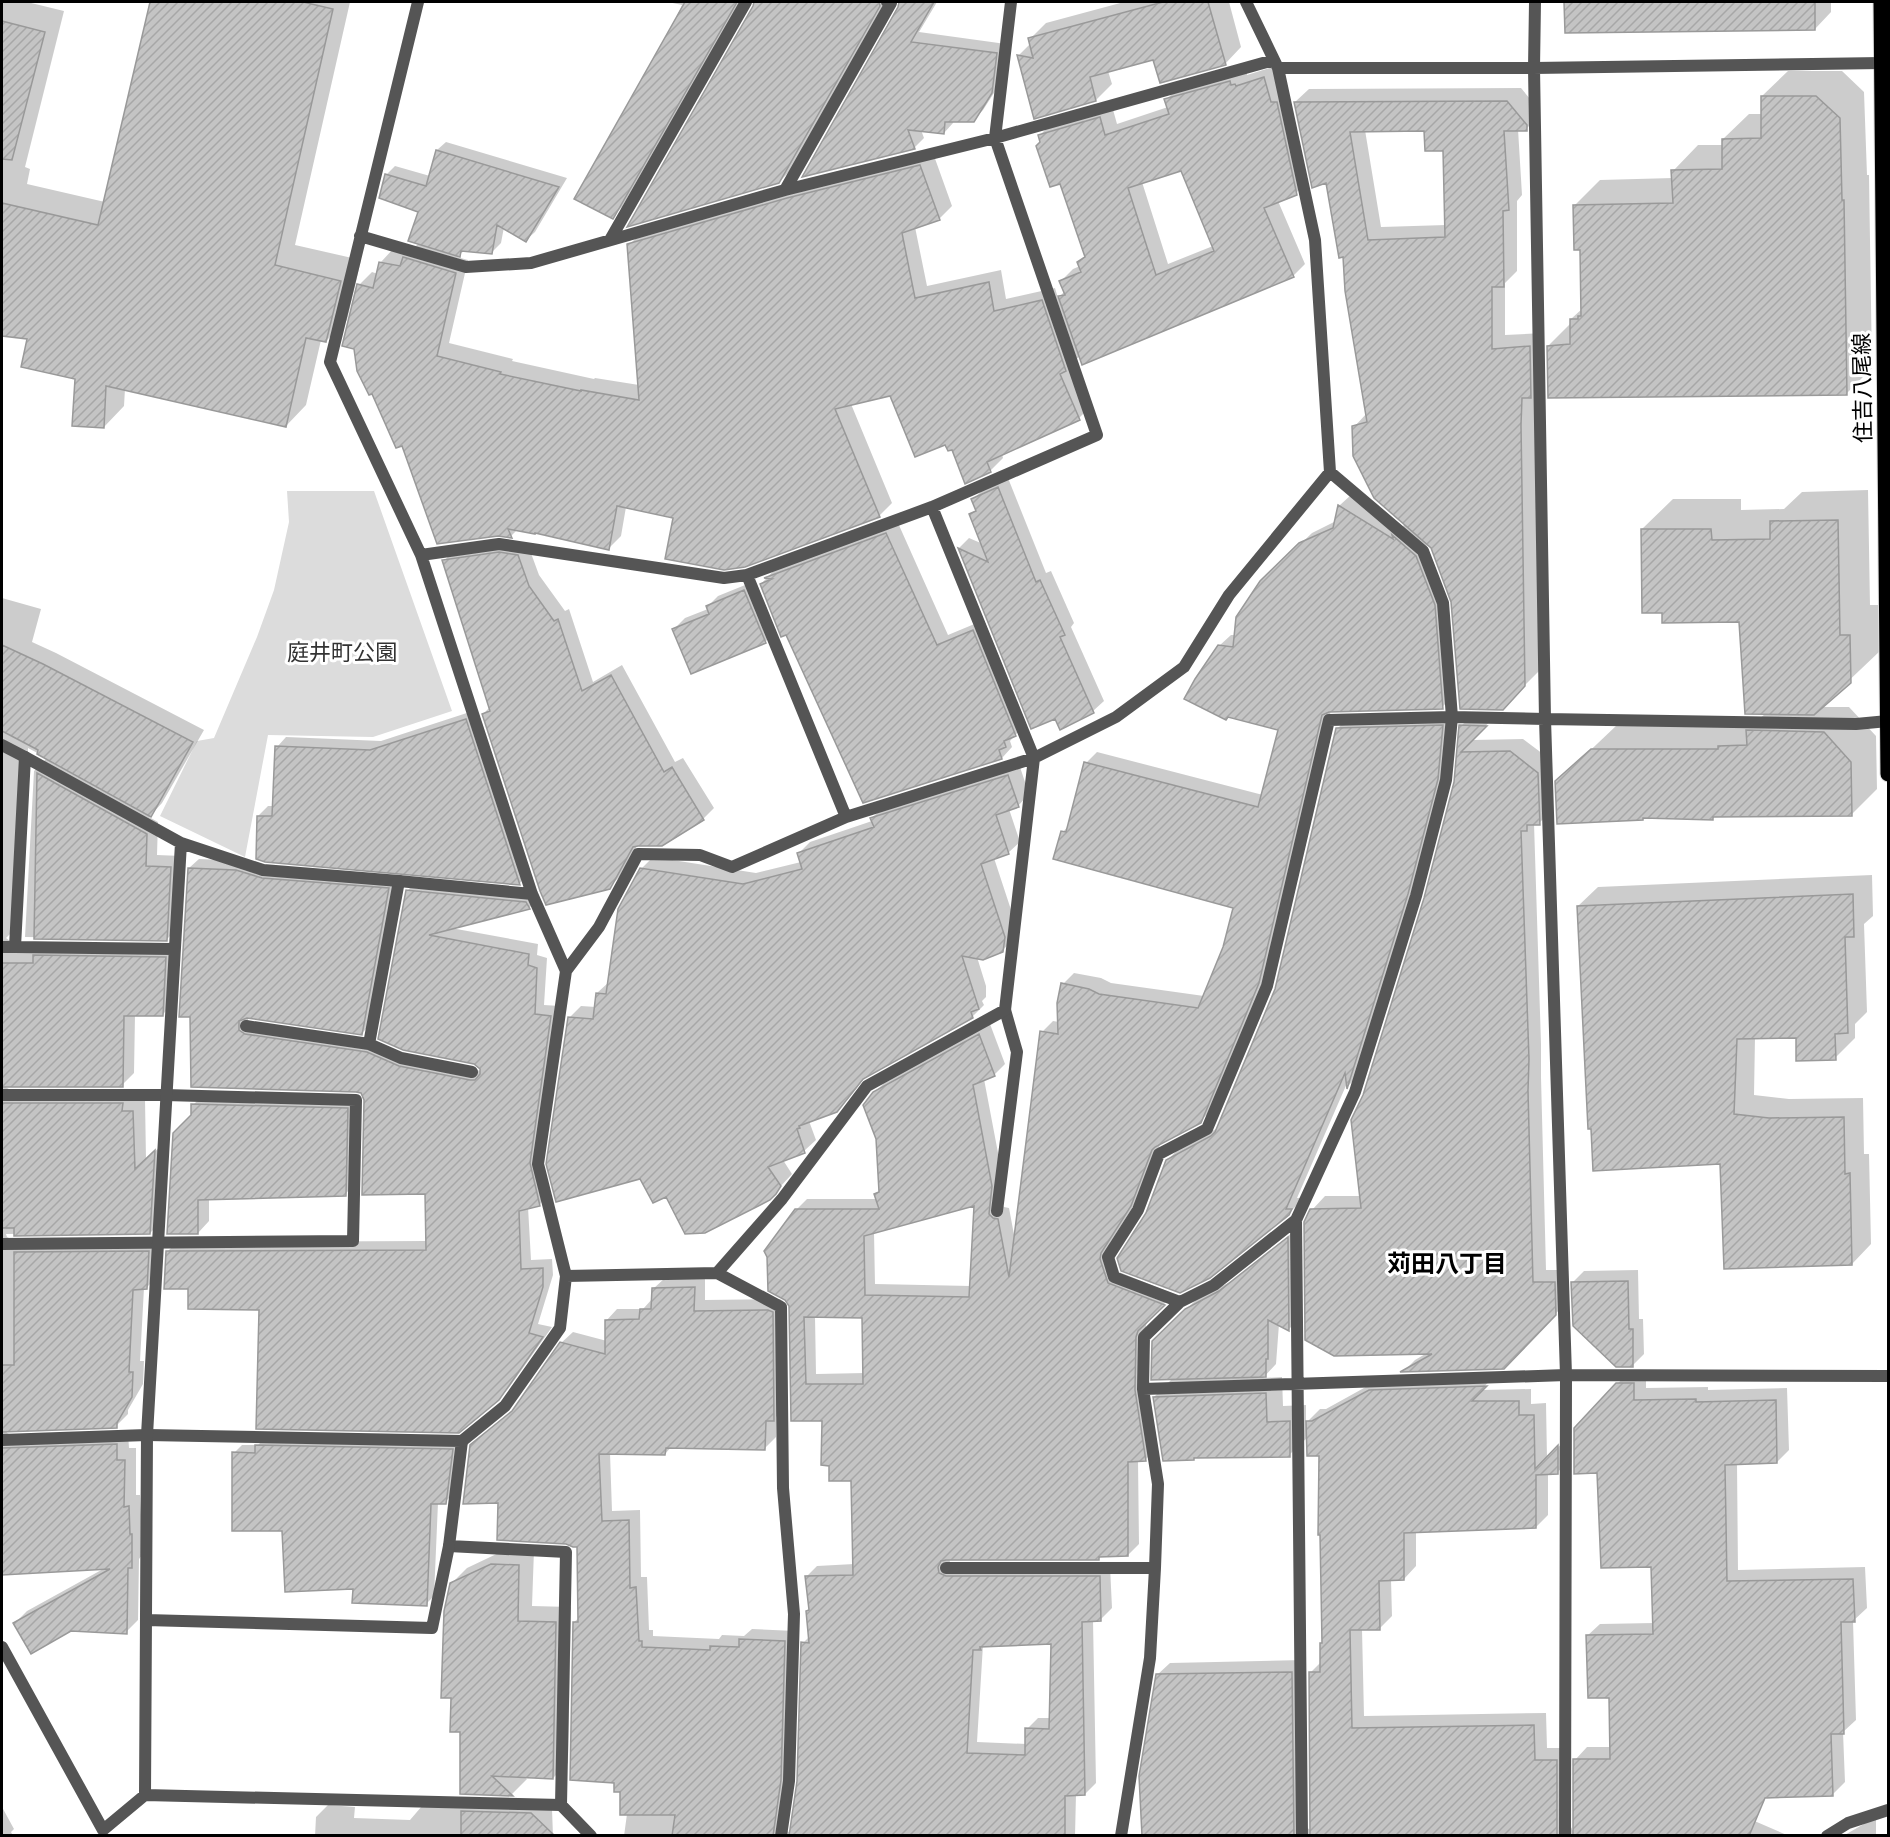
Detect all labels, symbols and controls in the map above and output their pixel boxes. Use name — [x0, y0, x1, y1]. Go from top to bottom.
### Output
street label: 住吉八尾線 — [1847, 333, 1877, 443]
park label: 庭井町公園 — [287, 638, 397, 666]
district label: 苅田八丁目 — [1387, 1248, 1507, 1279]

